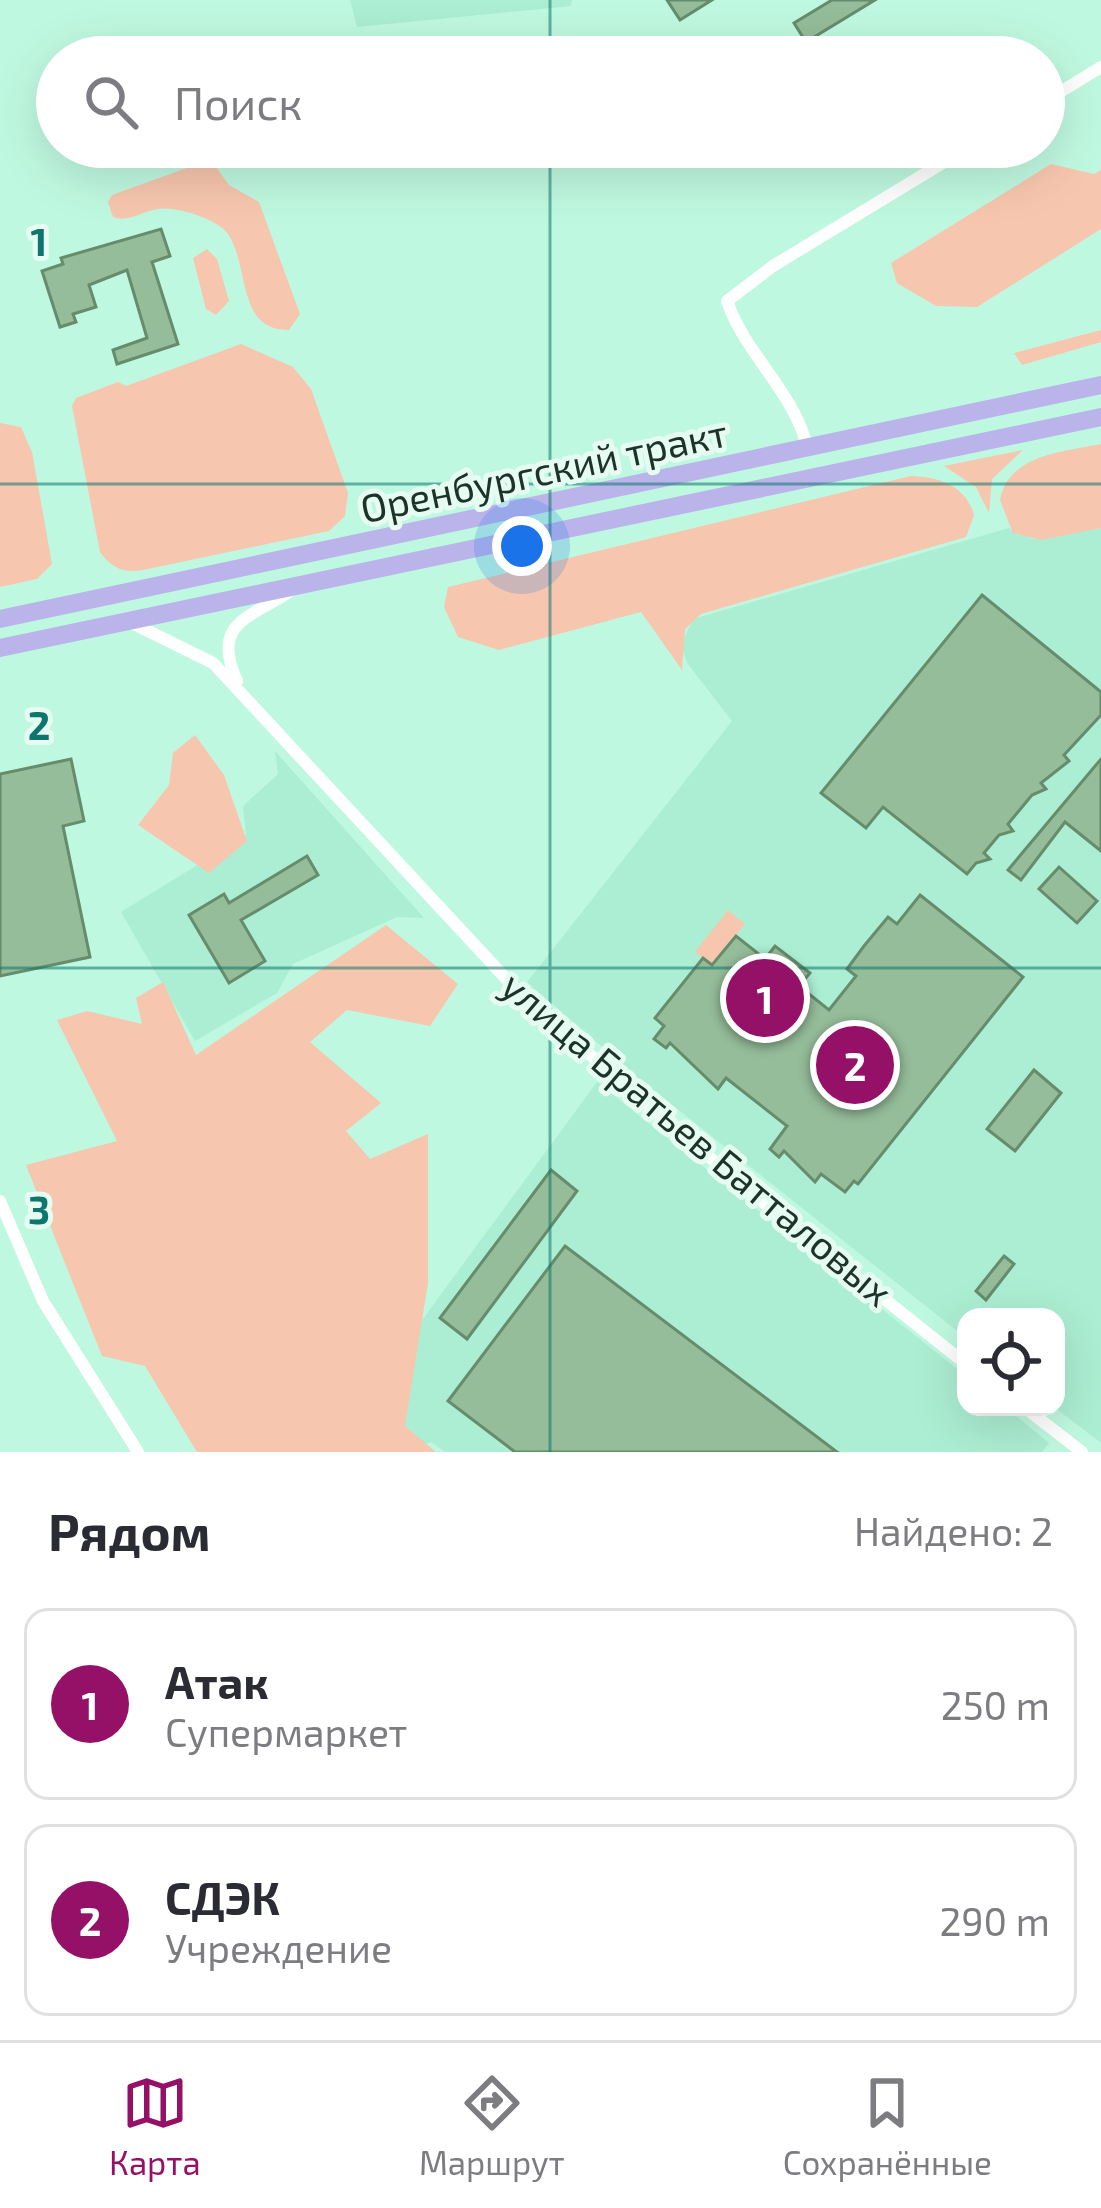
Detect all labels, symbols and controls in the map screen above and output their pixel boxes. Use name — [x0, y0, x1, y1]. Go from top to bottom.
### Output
search box — [36, 36, 1065, 168]
icon: search — [78, 69, 144, 135]
text: Поиск — [174, 75, 302, 129]
text: 1 — [31, 217, 47, 264]
street label: Оренбургский тракт — [356, 408, 732, 532]
your location — [492, 516, 552, 576]
text: 2 — [28, 701, 50, 748]
pin: 1 — [726, 953, 804, 1043]
street label: улица Братьев Батталовых — [493, 961, 903, 1316]
pin: 2 — [816, 1020, 894, 1110]
text: 3 — [28, 1185, 50, 1232]
map controls — [957, 1308, 1065, 1416]
button: locate — [957, 1308, 1065, 1416]
text: Рядом — [48, 1500, 211, 1561]
text: Найдено: 2 — [854, 1507, 1053, 1554]
text: Атак — [165, 1654, 269, 1708]
text: 1 — [82, 1681, 98, 1728]
text: 250 m — [941, 1681, 1050, 1728]
text: Супермаркет — [165, 1708, 407, 1755]
text: СДЭК — [165, 1870, 280, 1924]
text: 2 — [79, 1897, 101, 1944]
text: 290 m — [939, 1897, 1050, 1944]
text: Учреждение — [165, 1924, 392, 1971]
tab: Карта — [109, 2070, 201, 2182]
tab: Маршрут — [419, 2070, 565, 2182]
tab: Сохранённые — [783, 2070, 992, 2182]

